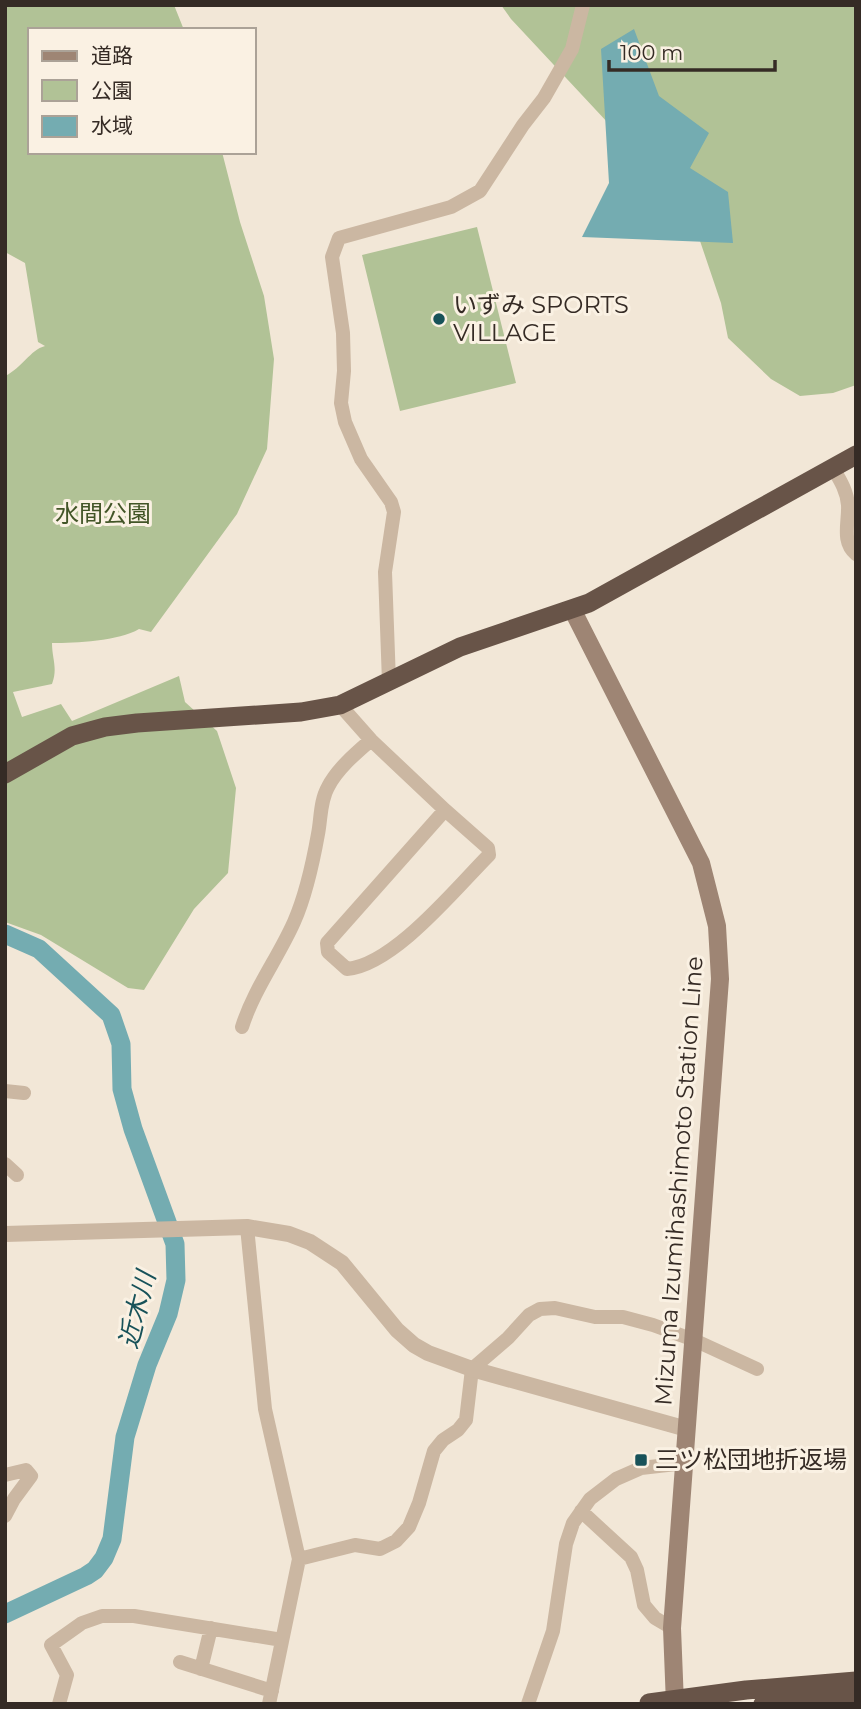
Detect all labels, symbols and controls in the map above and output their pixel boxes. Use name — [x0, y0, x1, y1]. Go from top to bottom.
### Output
legend — [28, 28, 256, 154]
scale bar — [609, 28, 775, 72]
text: 100 m — [620, 40, 683, 65]
text: 道路 — [91, 43, 133, 68]
text: 公園 — [91, 78, 133, 103]
text: 水域 — [91, 113, 133, 138]
place label: いずみ SPORTS VILLAGE — [453, 290, 629, 347]
marker: いずみ SPORTS VILLAGE — [431, 311, 447, 327]
park label: 水間公園 — [55, 499, 151, 528]
street label: Mizuma Izumihashimoto Station Line — [648, 955, 709, 1407]
water label: 近木川 — [112, 1265, 163, 1352]
place label: 三ツ松団地折返場 — [655, 1445, 847, 1474]
marker: 三ツ松団地折返場 — [633, 1452, 649, 1468]

